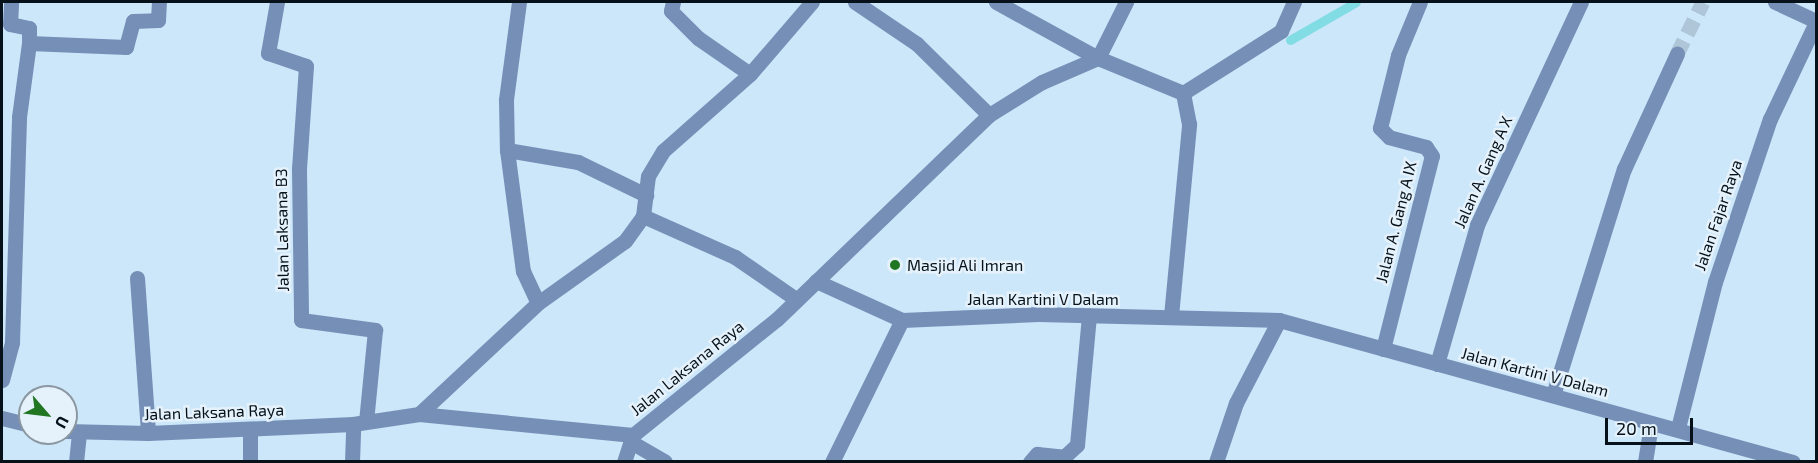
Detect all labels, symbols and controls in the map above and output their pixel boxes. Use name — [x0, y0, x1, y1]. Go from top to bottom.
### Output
street label: Jalan A. Gang A X — [1449, 112, 1517, 232]
street label: Jalan Fajar Raya — [1690, 157, 1746, 273]
street label: Jalan A. Gang A IX — [1371, 159, 1421, 285]
street label: Jalan Laksana B3 — [271, 168, 293, 292]
place label: Masjid Ali Imran — [907, 255, 1024, 275]
marker: Masjid Ali Imran — [888, 258, 902, 272]
street label: Jalan Kartini V Dalam — [967, 289, 1119, 309]
street label: Jalan Laksana Raya — [626, 316, 748, 420]
street label: Jalan Kartini V Dalam — [1459, 343, 1611, 401]
north arrow — [18, 385, 78, 445]
street label: Jalan Laksana Raya — [144, 400, 284, 424]
scale bar — [1608, 406, 1696, 444]
text: U — [52, 413, 74, 432]
text: 20 m — [1616, 417, 1657, 439]

